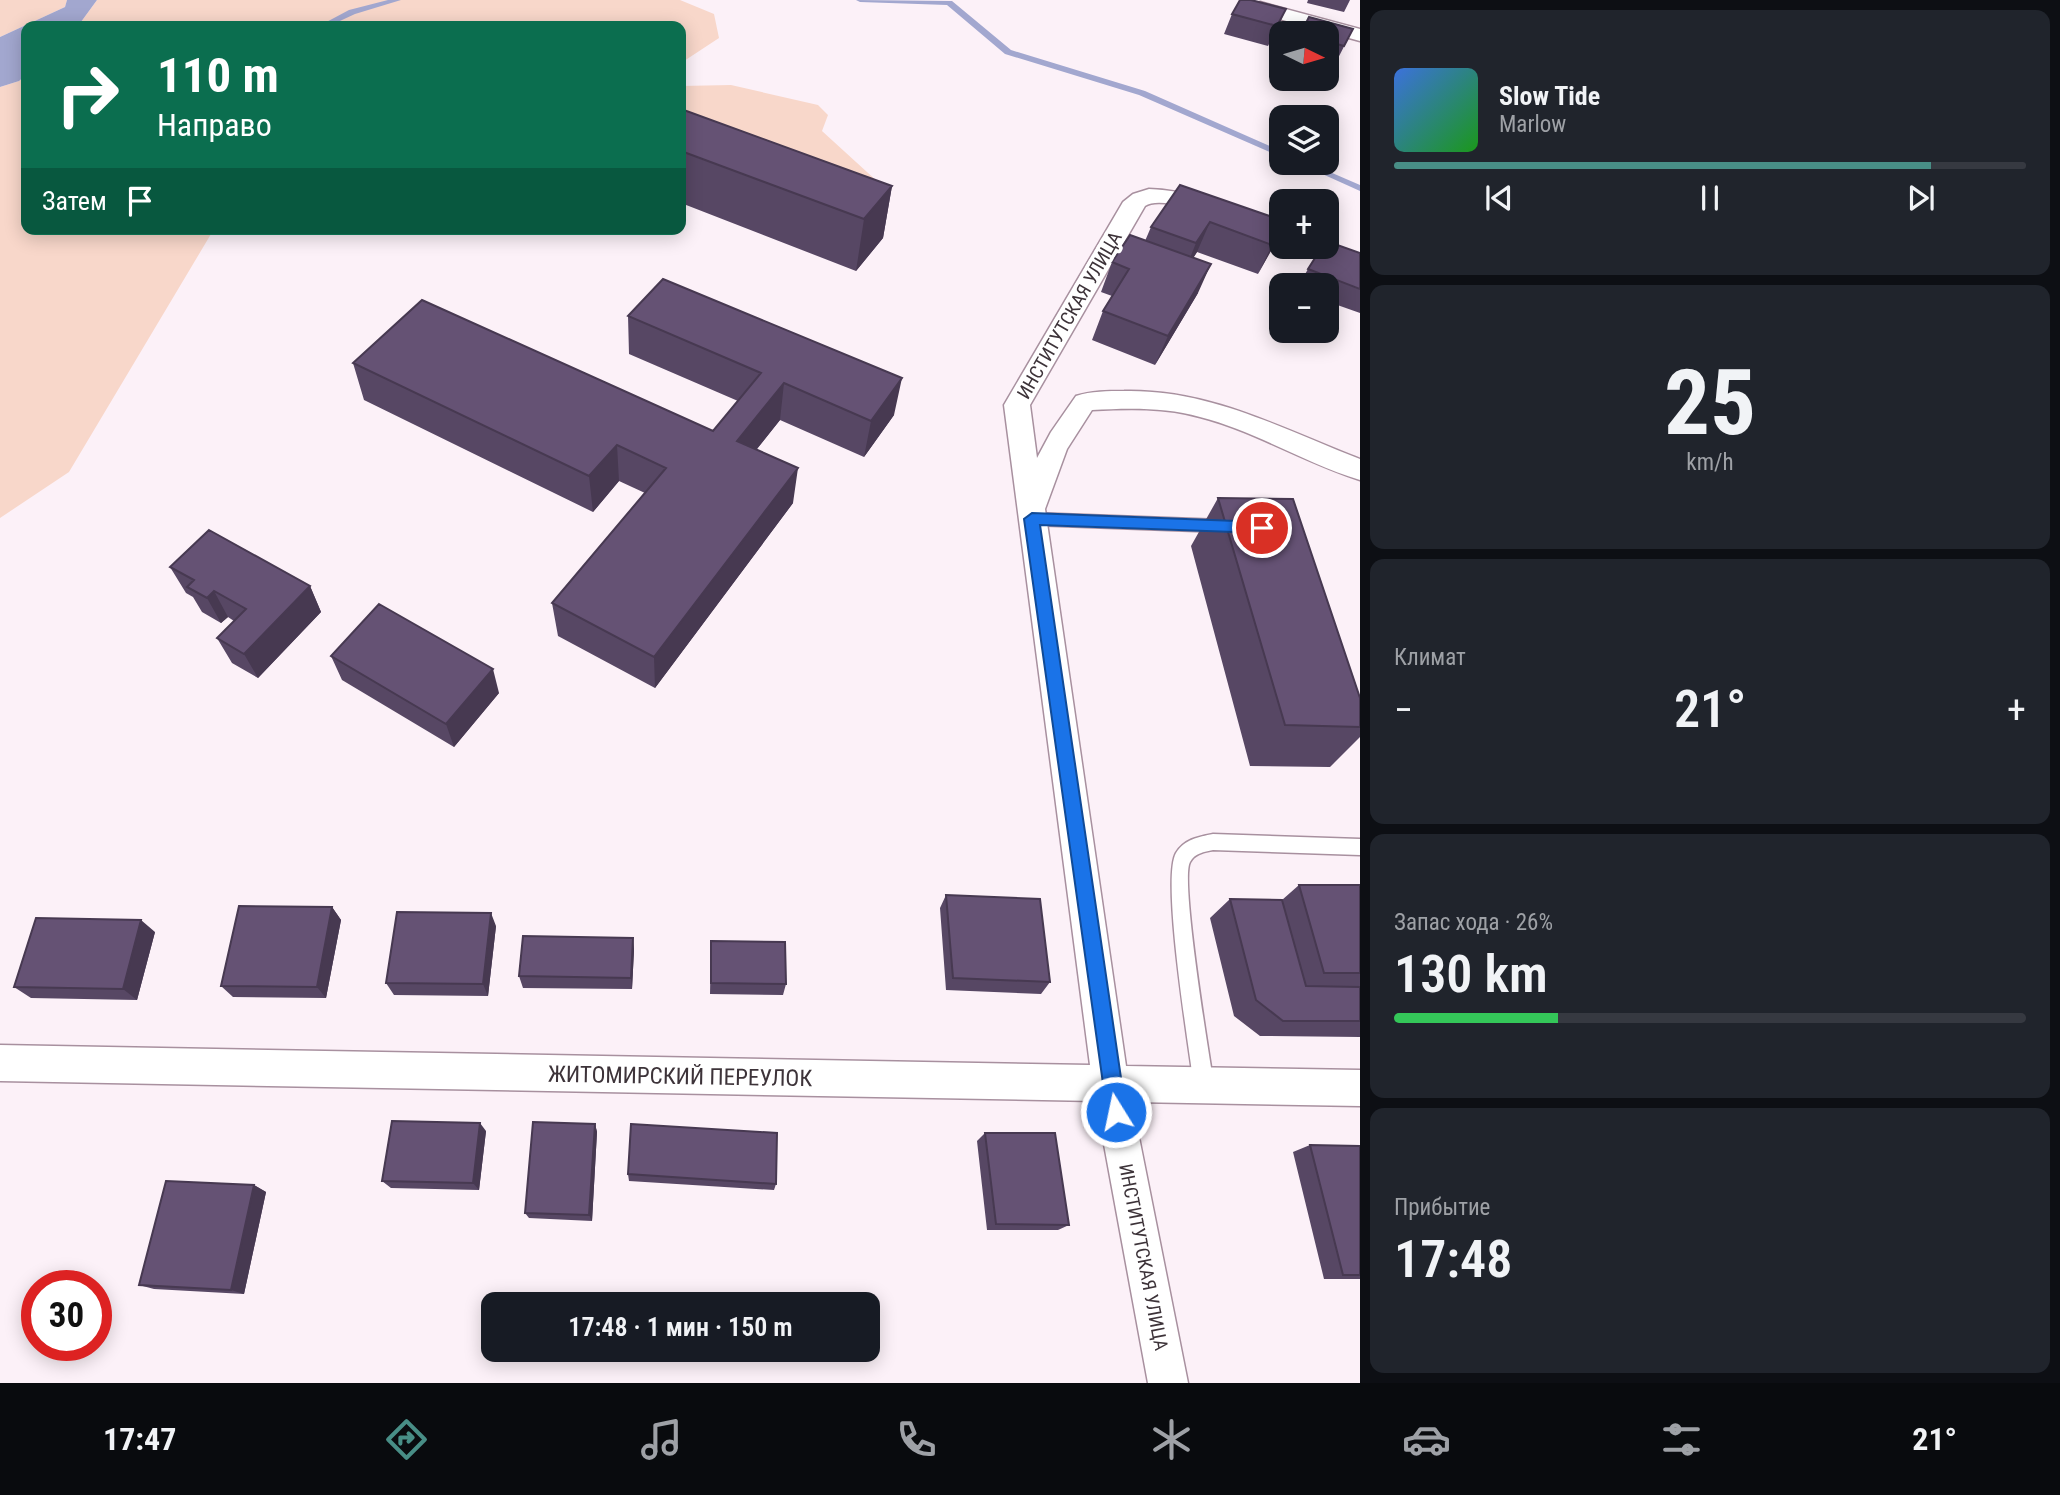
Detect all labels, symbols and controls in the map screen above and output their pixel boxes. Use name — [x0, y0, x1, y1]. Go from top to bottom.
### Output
north arrow — [1269, 21, 1339, 91]
map controls — [1269, 21, 1339, 343]
text: 110 m — [157, 47, 279, 104]
icon: right — [42, 49, 133, 140]
text: Slow Tide — [1499, 81, 1600, 111]
button: layers — [1269, 105, 1339, 175]
text: Направо — [157, 106, 272, 144]
text: Marlow — [1499, 111, 1566, 138]
icon: previous — [1480, 179, 1518, 217]
icon: pause — [1691, 179, 1729, 217]
icon: next — [1902, 179, 1940, 217]
icon: arrive — [121, 182, 159, 220]
text: Затем — [42, 186, 107, 216]
button: + — [1269, 189, 1339, 259]
street label: ИНСТИТУТСКАЯ УЛИЦА — [1012, 227, 1127, 403]
button: − — [1269, 273, 1339, 343]
text: 25 — [1664, 350, 1756, 456]
text: km/h — [1686, 449, 1734, 476]
pin — [1232, 498, 1292, 558]
icon: arrive — [1243, 509, 1281, 547]
text: Климат — [1394, 644, 1466, 671]
text: 21° — [1674, 679, 1746, 740]
text: − — [1394, 688, 1413, 732]
text: + — [2007, 688, 2026, 732]
text: Запас хода · 26% — [1394, 909, 1553, 936]
text: 130 km — [1394, 944, 1548, 1005]
street label: ЖИТОМИРСКИЙ ПЕРЕУЛОК — [548, 1060, 813, 1092]
position arrow — [1079, 1075, 1153, 1149]
street label: ИНСТИТУТСКАЯ УЛИЦА — [1114, 1162, 1173, 1352]
text: Прибытие — [1394, 1194, 1490, 1221]
text: 17:48 — [1394, 1229, 1512, 1290]
speed limit sign: 30 — [21, 1270, 112, 1361]
text: 17:48 · 1 мин · 150 m — [568, 1312, 793, 1342]
icon: directions — [382, 1415, 431, 1464]
icon: music — [637, 1415, 686, 1464]
icon: phone — [892, 1415, 941, 1464]
icon: climate — [1147, 1415, 1196, 1464]
icon: car — [1402, 1415, 1451, 1464]
icon: filters — [1657, 1415, 1706, 1464]
text: 17:47 — [103, 1420, 176, 1458]
text: 21° — [1912, 1420, 1957, 1458]

